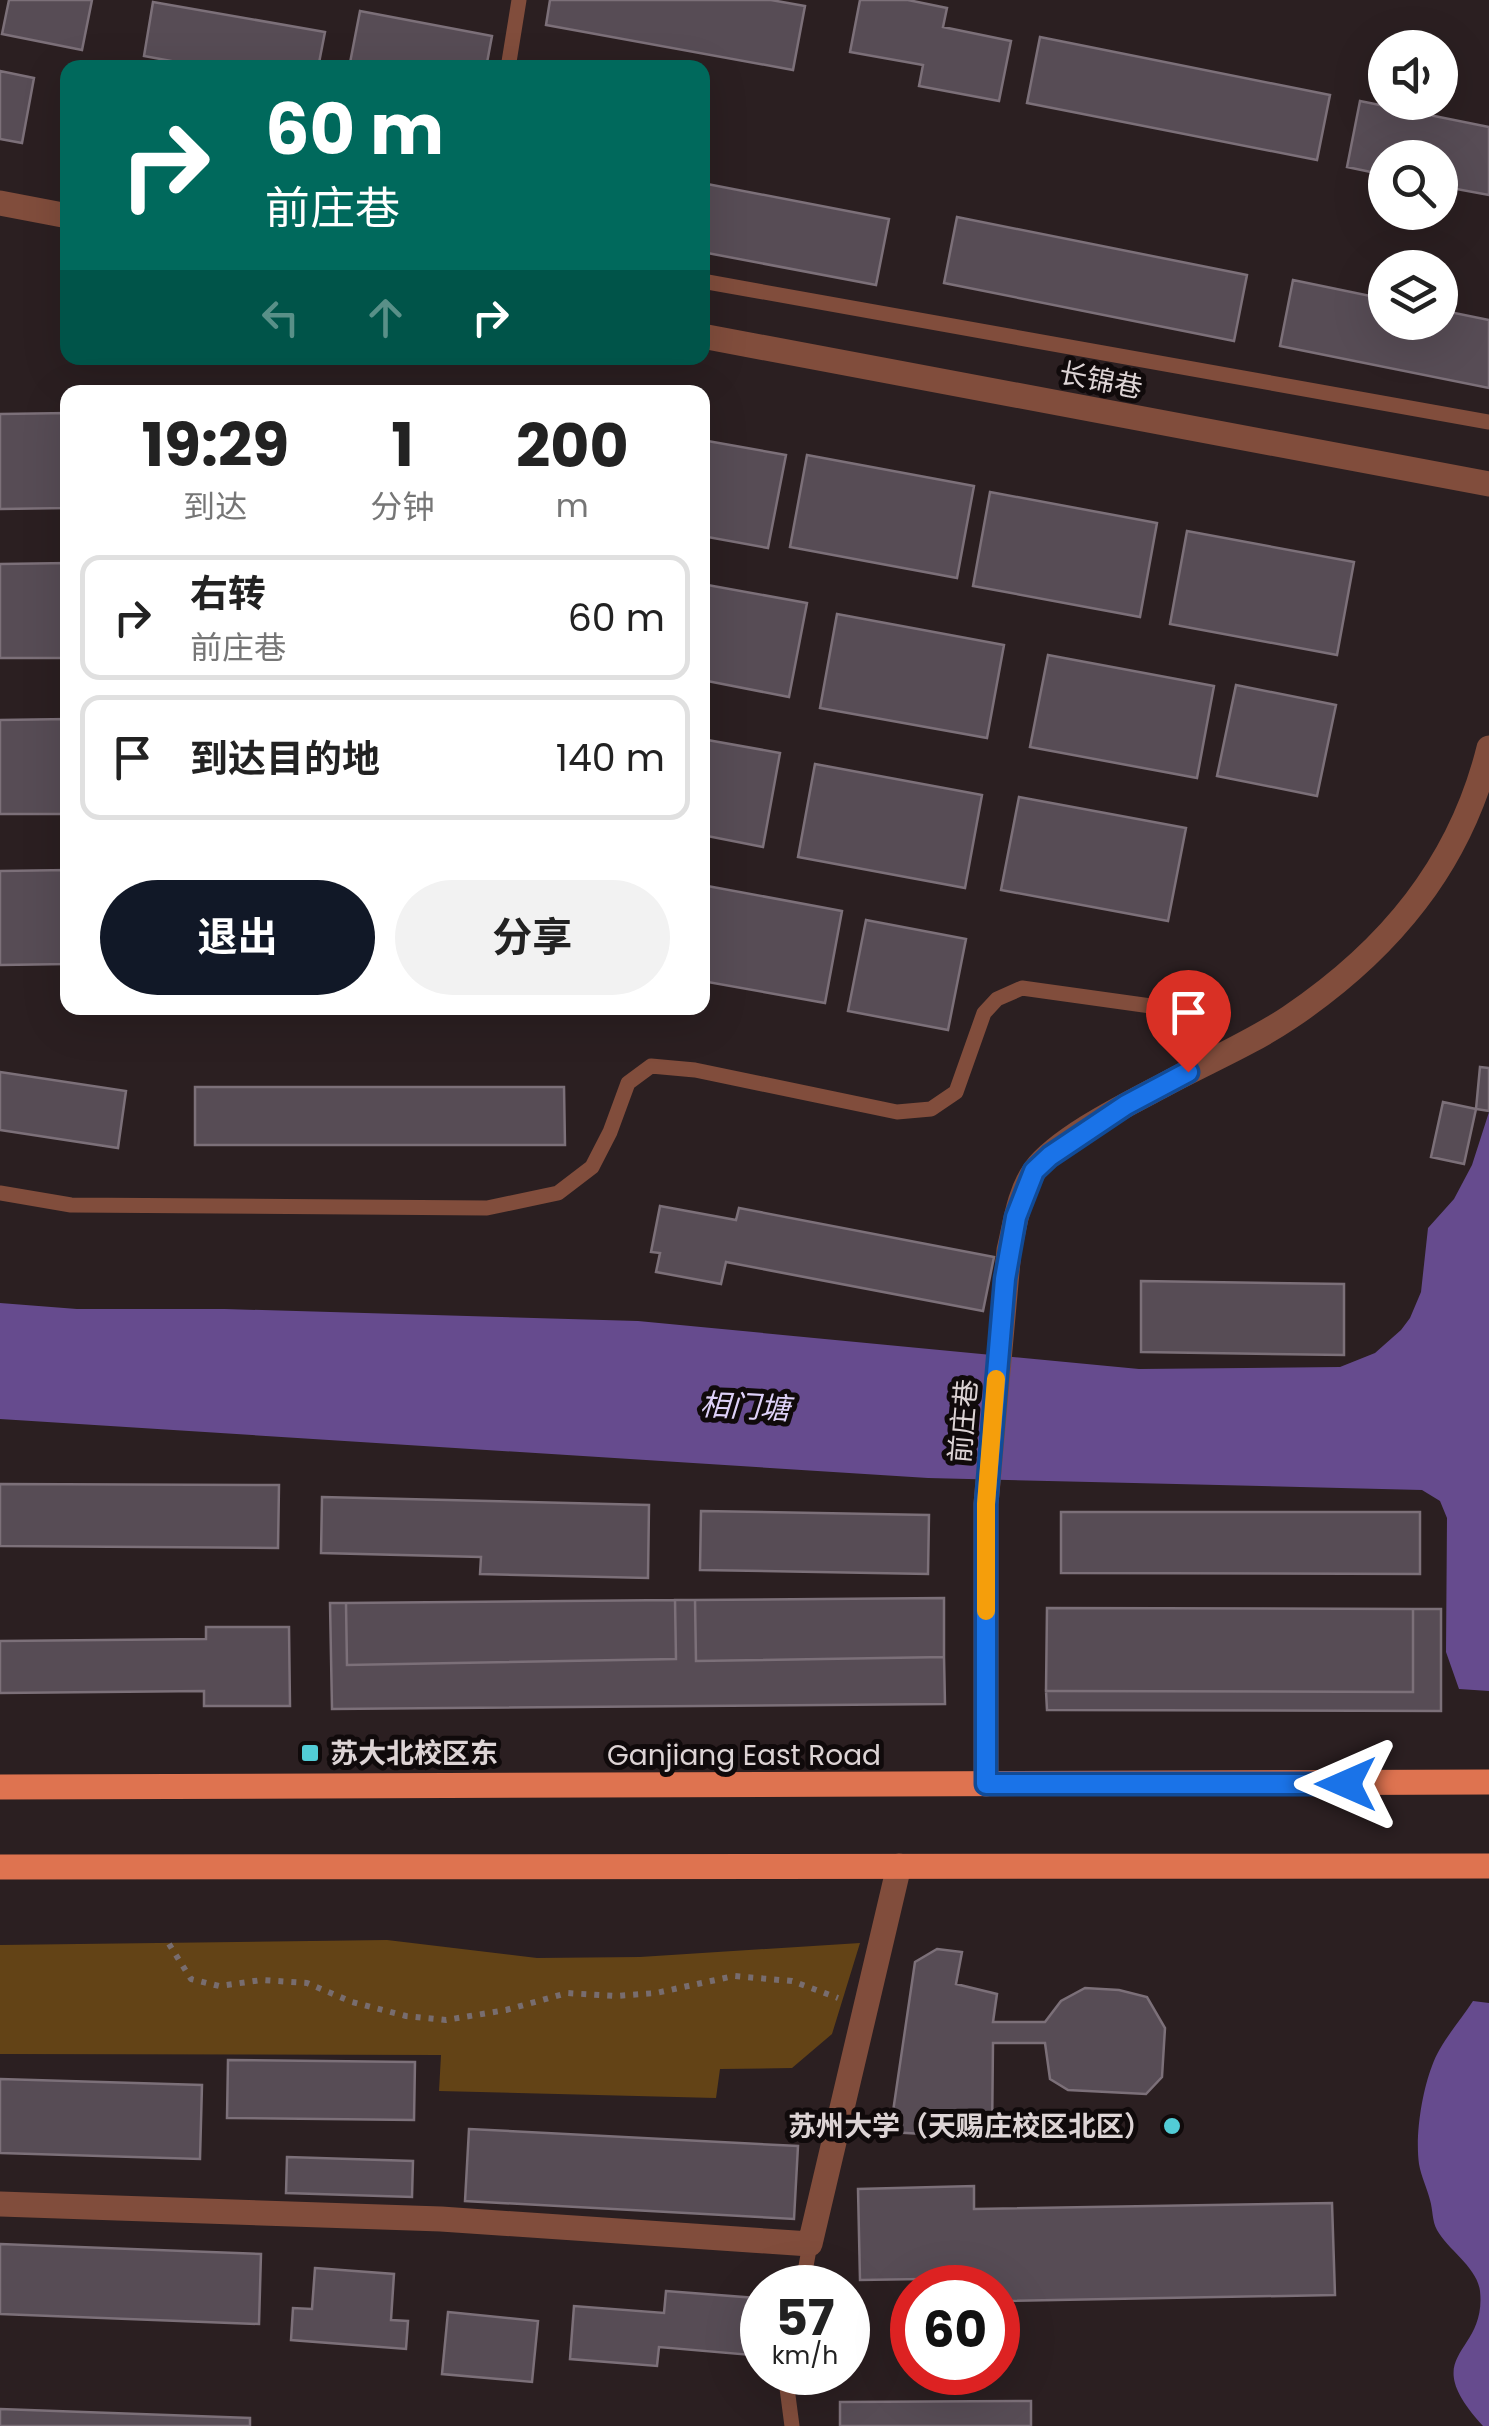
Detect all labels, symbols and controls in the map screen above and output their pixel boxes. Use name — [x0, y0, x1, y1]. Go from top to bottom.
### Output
map controls — [1368, 30, 1458, 340]
button: sound — [1368, 30, 1458, 120]
text: 60 m — [265, 80, 444, 179]
icon: right — [100, 100, 230, 230]
button: search — [1368, 140, 1458, 230]
text: 前庄巷 — [265, 177, 400, 240]
button: layers — [1368, 250, 1458, 340]
icon: left — [253, 290, 308, 345]
icon: ahead — [358, 290, 413, 345]
icon: right — [463, 290, 518, 345]
street label: 长锦巷 — [1056, 353, 1146, 408]
text: 19:29 — [141, 403, 289, 487]
text: 1 — [391, 403, 414, 487]
text: 200 — [516, 404, 629, 488]
text: m — [556, 483, 589, 528]
text: 到达 — [183, 484, 247, 529]
text: 分钟 — [371, 484, 435, 529]
text: 右转 — [190, 567, 266, 620]
icon: right — [105, 590, 160, 645]
text: 60 m — [568, 591, 665, 644]
text: 前庄巷 — [190, 625, 286, 670]
icon: arrive — [105, 730, 160, 785]
text: 140 m — [556, 731, 665, 784]
text: 到达目的地 — [190, 732, 380, 785]
button: 退出 — [100, 880, 375, 995]
button: 分享 — [395, 880, 670, 995]
pin — [1146, 970, 1231, 1073]
icon: arrive — [1161, 985, 1216, 1040]
street label: 前庄巷 — [940, 1377, 987, 1465]
water label: 相门塘 — [699, 1383, 796, 1431]
position arrow — [1294, 1732, 1398, 1836]
place label: 苏大北校区东 — [330, 1734, 498, 1773]
street label: Ganjiang East Road — [607, 1736, 881, 1775]
marker: 苏大北校区东 — [299, 1742, 321, 1764]
place label: 苏州大学（天赐庄校区北区） — [788, 2107, 1152, 2146]
marker: 苏州大学（天赐庄校区北区） — [1161, 2115, 1183, 2137]
speed limit sign: 60 — [890, 2265, 1020, 2395]
text: 57 — [775, 2282, 835, 2353]
text: km/h — [772, 2338, 838, 2373]

